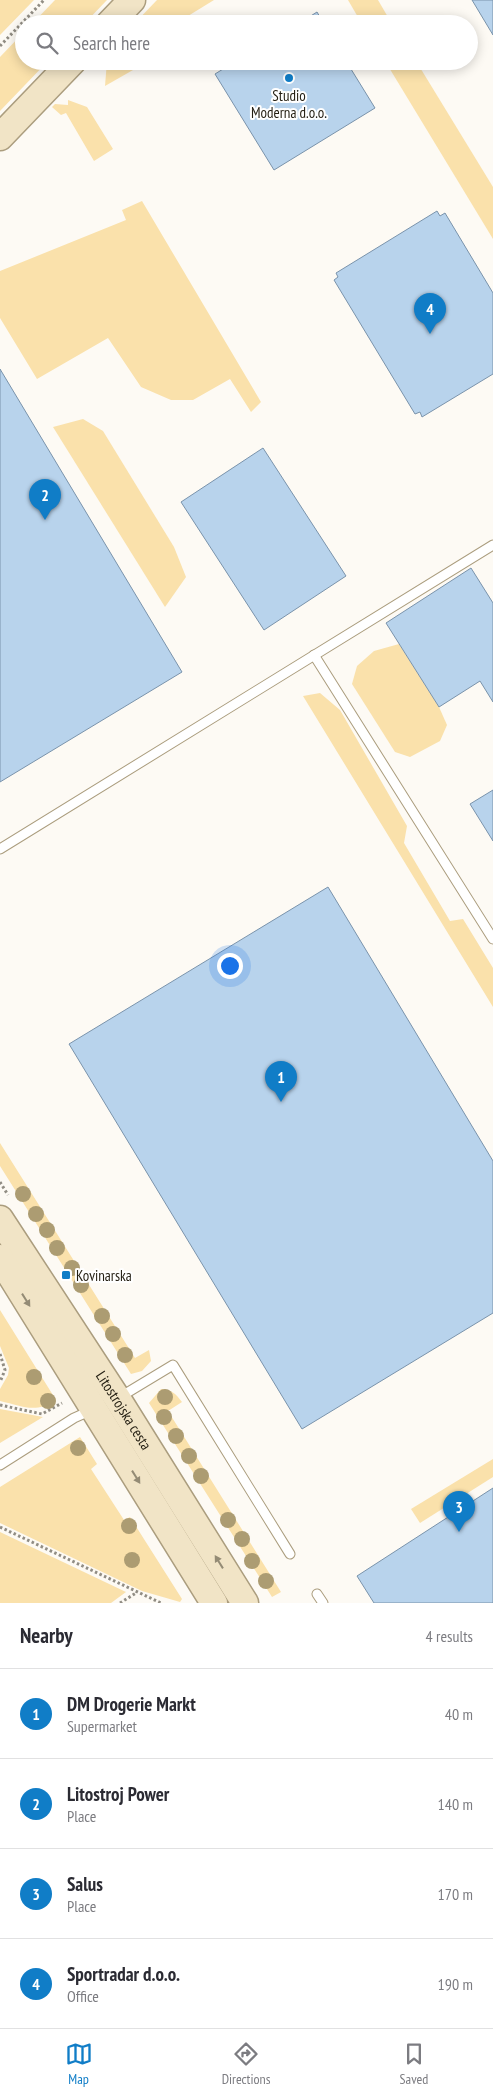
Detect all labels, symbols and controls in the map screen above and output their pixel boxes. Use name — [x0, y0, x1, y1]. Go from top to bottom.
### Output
search box — [15, 15, 478, 70]
icon: search — [33, 29, 61, 57]
text: Search here — [73, 31, 150, 55]
marker: Studio Moderna d.o.o. — [283, 72, 295, 84]
place label: Studio Moderna d.o.o. — [251, 86, 327, 122]
pin: 4 — [414, 293, 446, 334]
pin: 2 — [29, 479, 61, 520]
your location — [217, 953, 243, 979]
pin: 1 — [265, 1061, 297, 1102]
place label: Kovinarska — [76, 1266, 132, 1285]
marker: Kovinarska — [60, 1269, 72, 1281]
one-way arrow — [21, 1293, 30, 1306]
street label: Litostrojska cesta — [92, 1367, 156, 1453]
one-way arrow — [131, 1471, 141, 1484]
pin: 3 — [443, 1491, 475, 1532]
one-way arrow — [214, 1555, 223, 1568]
text: Nearby — [20, 1622, 73, 1649]
text: 4 results — [426, 1626, 473, 1646]
text: DM Drogerie Markt — [67, 1692, 196, 1716]
text: 1 — [32, 1704, 40, 1724]
text: 40 m — [445, 1704, 473, 1724]
text: Supermarket — [67, 1716, 137, 1736]
text: Litostroj Power — [67, 1782, 169, 1806]
text: 2 — [32, 1794, 40, 1814]
text: 140 m — [438, 1794, 473, 1814]
text: Place — [67, 1806, 96, 1826]
text: Salus — [67, 1872, 103, 1896]
text: 3 — [32, 1884, 40, 1904]
text: 170 m — [438, 1884, 473, 1904]
text: Place — [67, 1896, 96, 1916]
text: Sportradar d.o.o. — [67, 1962, 180, 1986]
text: 4 — [32, 1974, 40, 1994]
text: 190 m — [438, 1974, 473, 1994]
text: Office — [67, 1986, 99, 2006]
tab: Map — [65, 2040, 93, 2088]
tab: Directions — [222, 2040, 270, 2088]
tab: Saved — [400, 2040, 428, 2088]

